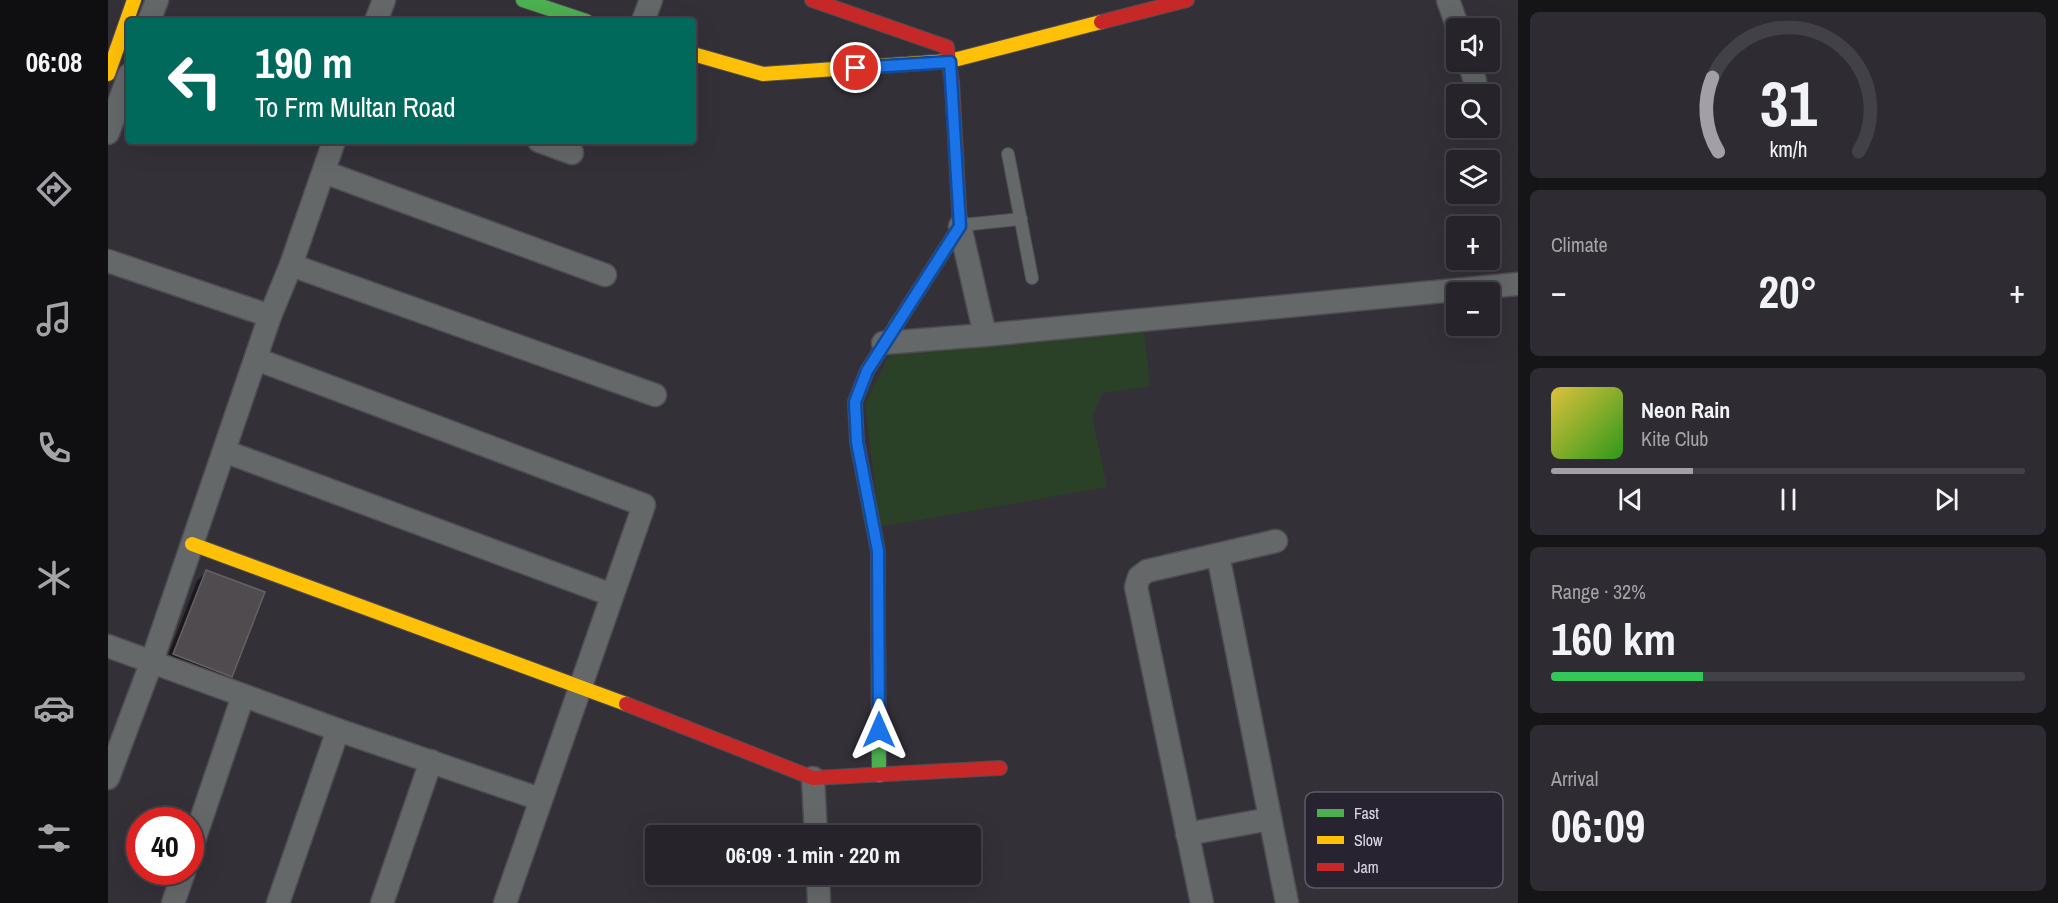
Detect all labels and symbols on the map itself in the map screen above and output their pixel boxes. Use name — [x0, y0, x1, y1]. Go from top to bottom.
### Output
pin — [830, 42, 881, 93]
position arrow — [847, 698, 911, 762]
legend — [1305, 792, 1503, 888]
text: Fast — [1354, 802, 1379, 824]
speed limit sign: 40 — [126, 807, 204, 885]
text: Slow — [1354, 829, 1383, 851]
text: Jam — [1354, 856, 1379, 878]

